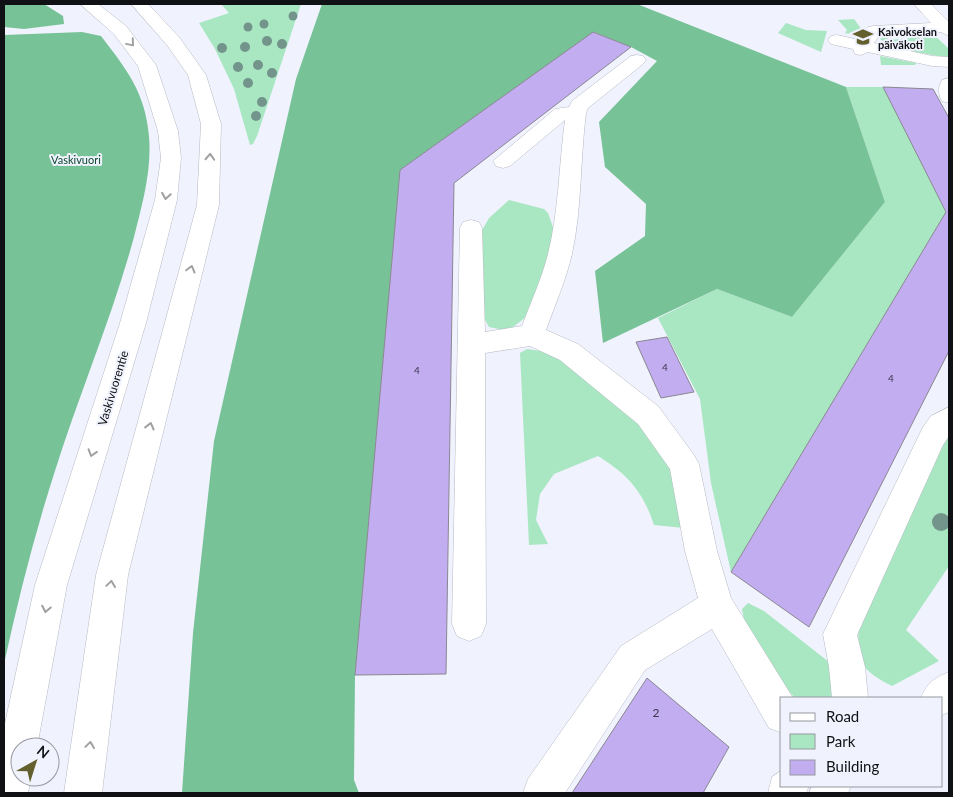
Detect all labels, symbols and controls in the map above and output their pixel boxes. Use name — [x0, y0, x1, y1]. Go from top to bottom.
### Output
place label: Kaivokselan päiväkoti — [878, 25, 937, 51]
school or university icon: Kaivokselan päiväkoti — [852, 26, 874, 48]
one-way arrow — [125, 37, 134, 46]
one-way arrow — [205, 152, 215, 160]
park label: Vaskivuori — [51, 153, 101, 166]
one-way arrow — [161, 193, 172, 201]
one-way arrow — [185, 265, 195, 273]
street label: Vaskivuorentie — [94, 349, 132, 427]
house number: 4 — [662, 361, 668, 373]
house number: 4 — [414, 364, 420, 376]
house number: 4 — [888, 372, 894, 384]
one-way arrow — [144, 422, 155, 431]
one-way arrow — [88, 449, 98, 457]
one-way arrow — [105, 580, 116, 588]
one-way arrow — [41, 605, 52, 613]
legend — [780, 697, 943, 787]
house number: 2 — [653, 705, 660, 720]
text: Road — [826, 707, 859, 725]
text: Park — [826, 732, 856, 750]
north arrow — [10, 737, 60, 787]
one-way arrow — [84, 741, 94, 749]
text: N — [34, 742, 53, 762]
text: Building — [826, 757, 879, 775]

